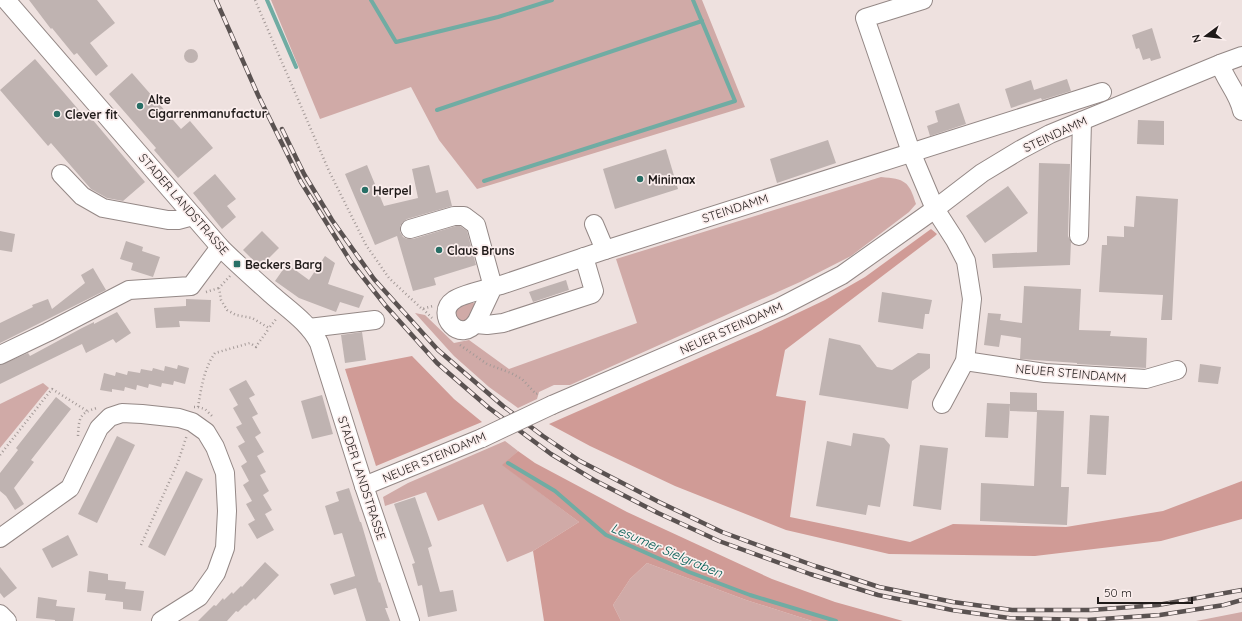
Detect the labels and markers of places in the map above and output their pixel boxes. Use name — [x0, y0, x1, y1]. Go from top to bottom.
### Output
place label: Alte Cigarrenmanufactur — [148, 92, 267, 121]
marker: Alte Cigarrenmanufactur — [135, 101, 145, 111]
place label: Clever fit — [65, 107, 118, 122]
marker: Clever fit — [52, 109, 62, 119]
place label: Minimax — [648, 172, 695, 187]
marker: Minimax — [635, 174, 645, 184]
place label: Herpel — [373, 183, 412, 198]
marker: Herpel — [360, 185, 370, 195]
place label: Claus Bruns — [447, 243, 515, 258]
marker: Claus Bruns — [434, 245, 444, 255]
place label: Beckers Barg — [245, 257, 322, 272]
marker: Beckers Barg — [232, 259, 242, 269]

